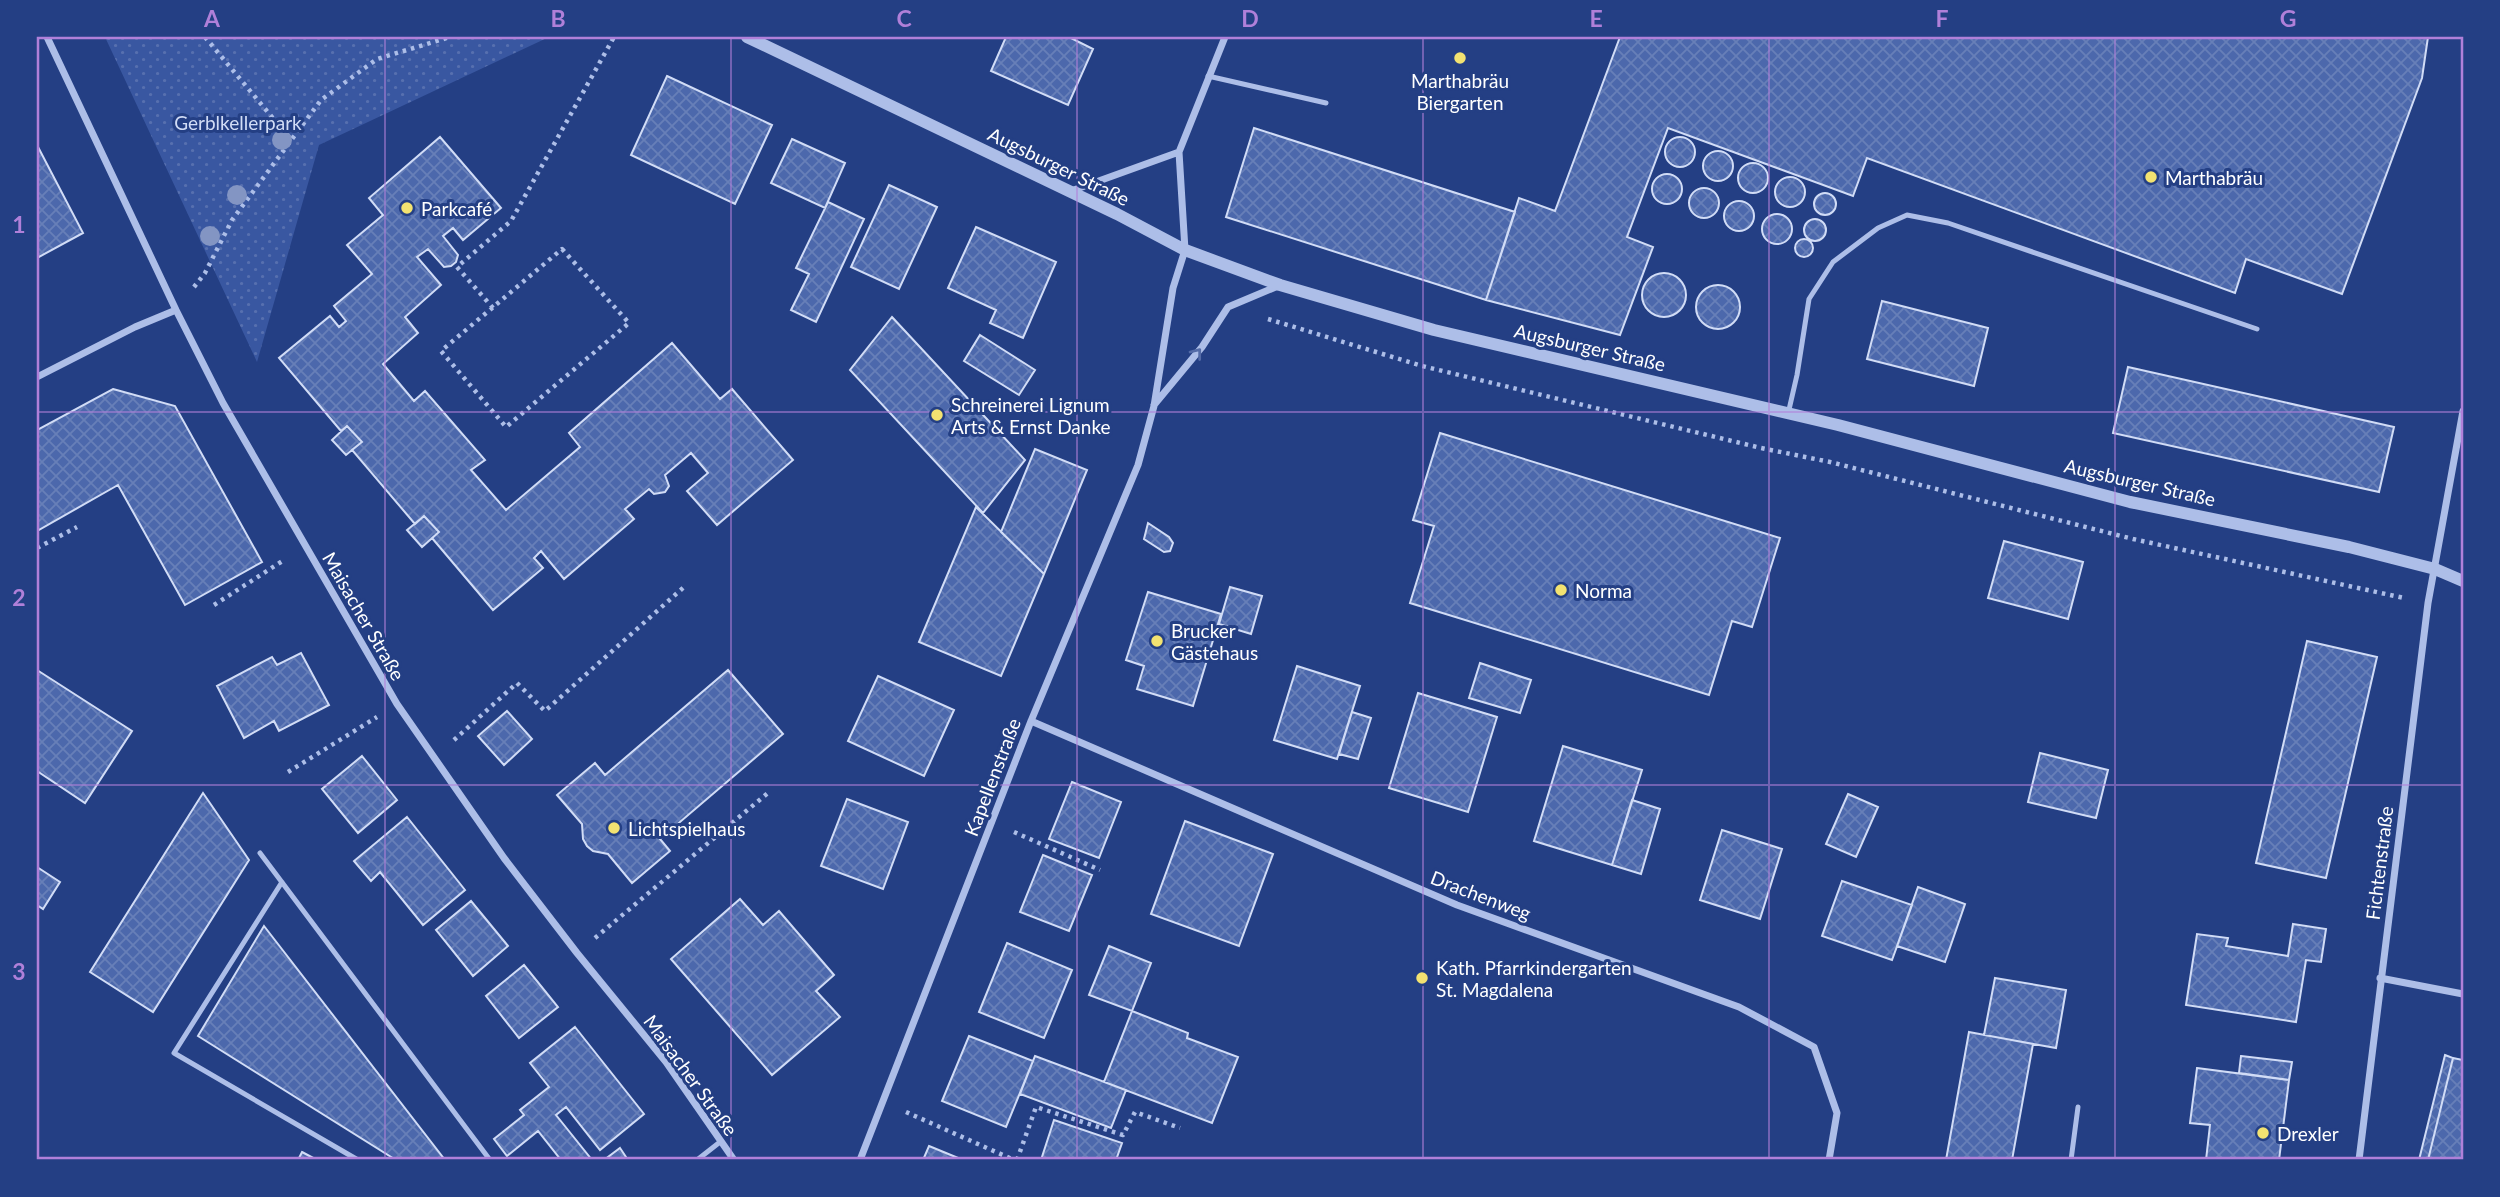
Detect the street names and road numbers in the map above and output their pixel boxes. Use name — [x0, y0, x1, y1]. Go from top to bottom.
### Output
street label: Augsburger Straße — [985, 122, 1133, 210]
street label: Augsburger Straße — [1512, 318, 1668, 376]
street label: Augsburger Straße — [2062, 453, 2218, 511]
street label: Maisacher Straße — [318, 548, 410, 684]
street label: Kapellenstraße — [959, 715, 1025, 839]
street label: Fichtenstraße — [2361, 805, 2397, 921]
street label: Drachenweg — [1428, 865, 1534, 925]
street label: Maisacher Straße — [639, 1010, 743, 1140]

